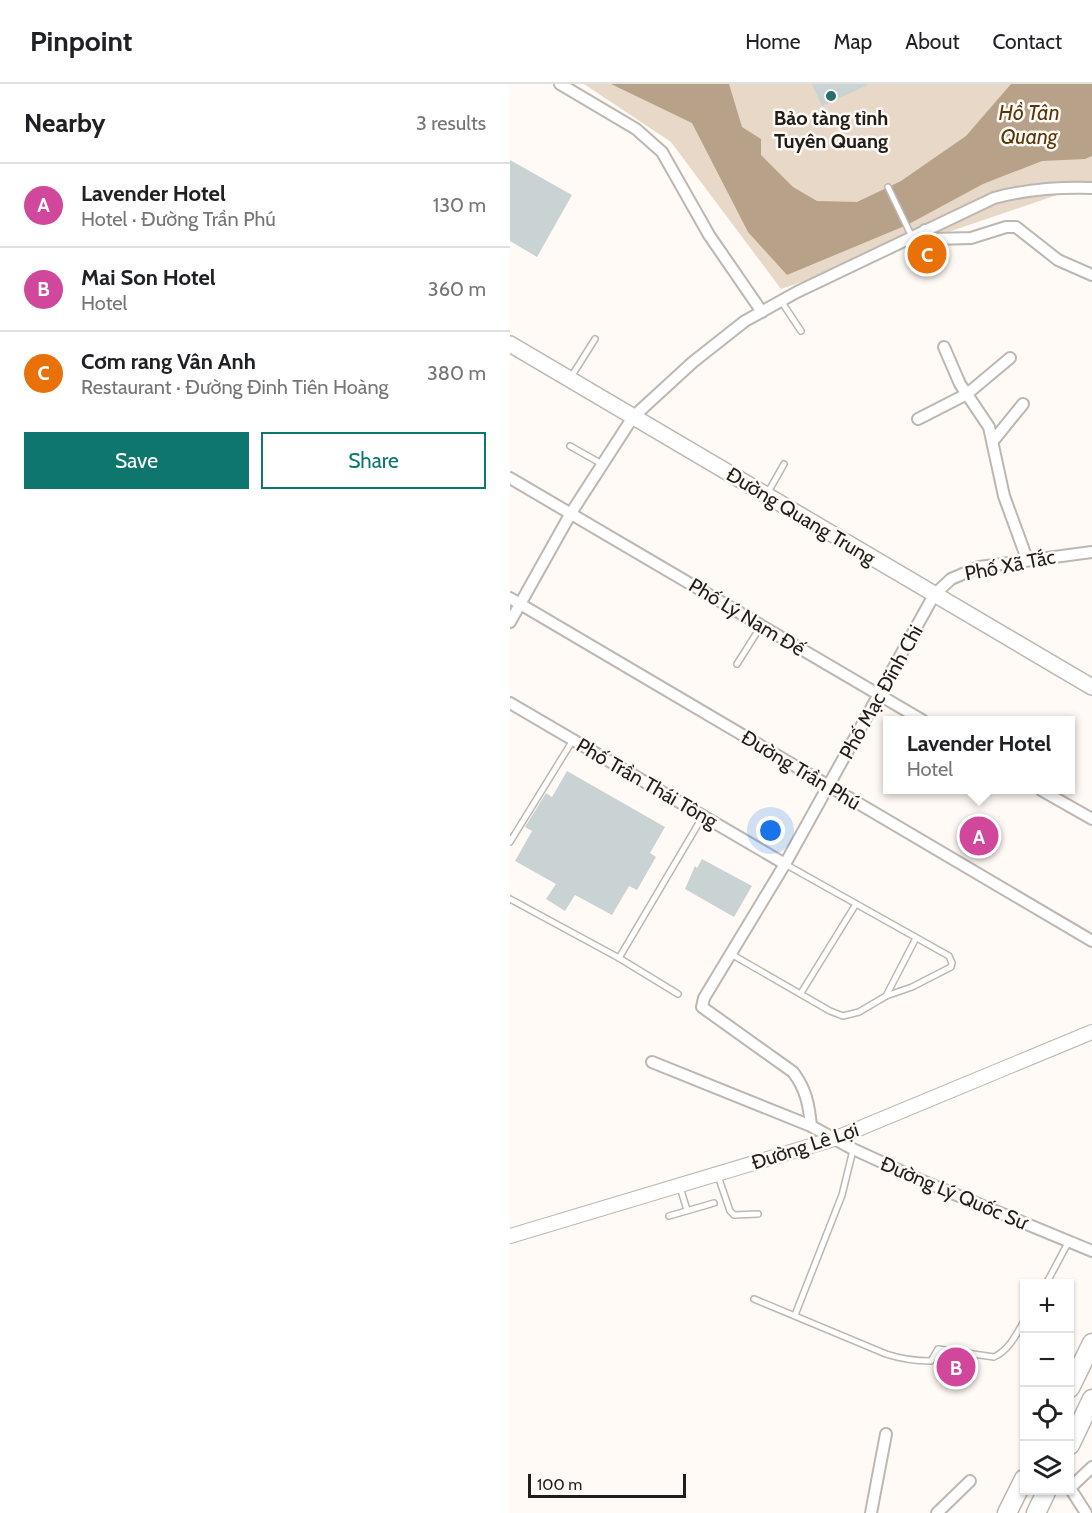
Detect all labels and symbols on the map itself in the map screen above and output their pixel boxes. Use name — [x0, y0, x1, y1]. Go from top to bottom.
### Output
marker: Bảo tàng tỉnh Tuyên Quang — [824, 89, 838, 103]
water label: Hồ Tân Quang — [998, 100, 1060, 149]
place label: Bảo tàng tỉnh Tuyên Quang — [774, 106, 888, 153]
pin: C — [908, 232, 946, 276]
street label: Đường Quang Trung — [722, 462, 881, 570]
street label: Phố Xã Tắc — [963, 544, 1057, 586]
street label: Phố Lý Nam Đế — [685, 573, 810, 661]
street label: Phố Mạc Đĩnh Chi — [834, 621, 928, 763]
street label: Đường Trần Phú — [737, 725, 865, 815]
street label: Phố Trần Thái Tông — [572, 733, 723, 834]
pin: A — [960, 814, 998, 858]
your location — [756, 816, 785, 845]
street label: Đường Lê Lợi — [748, 1117, 862, 1175]
street label: Đường Lý Quốc Sư — [877, 1151, 1032, 1235]
pin: B — [936, 1344, 976, 1390]
scale bar — [528, 1471, 686, 1498]

